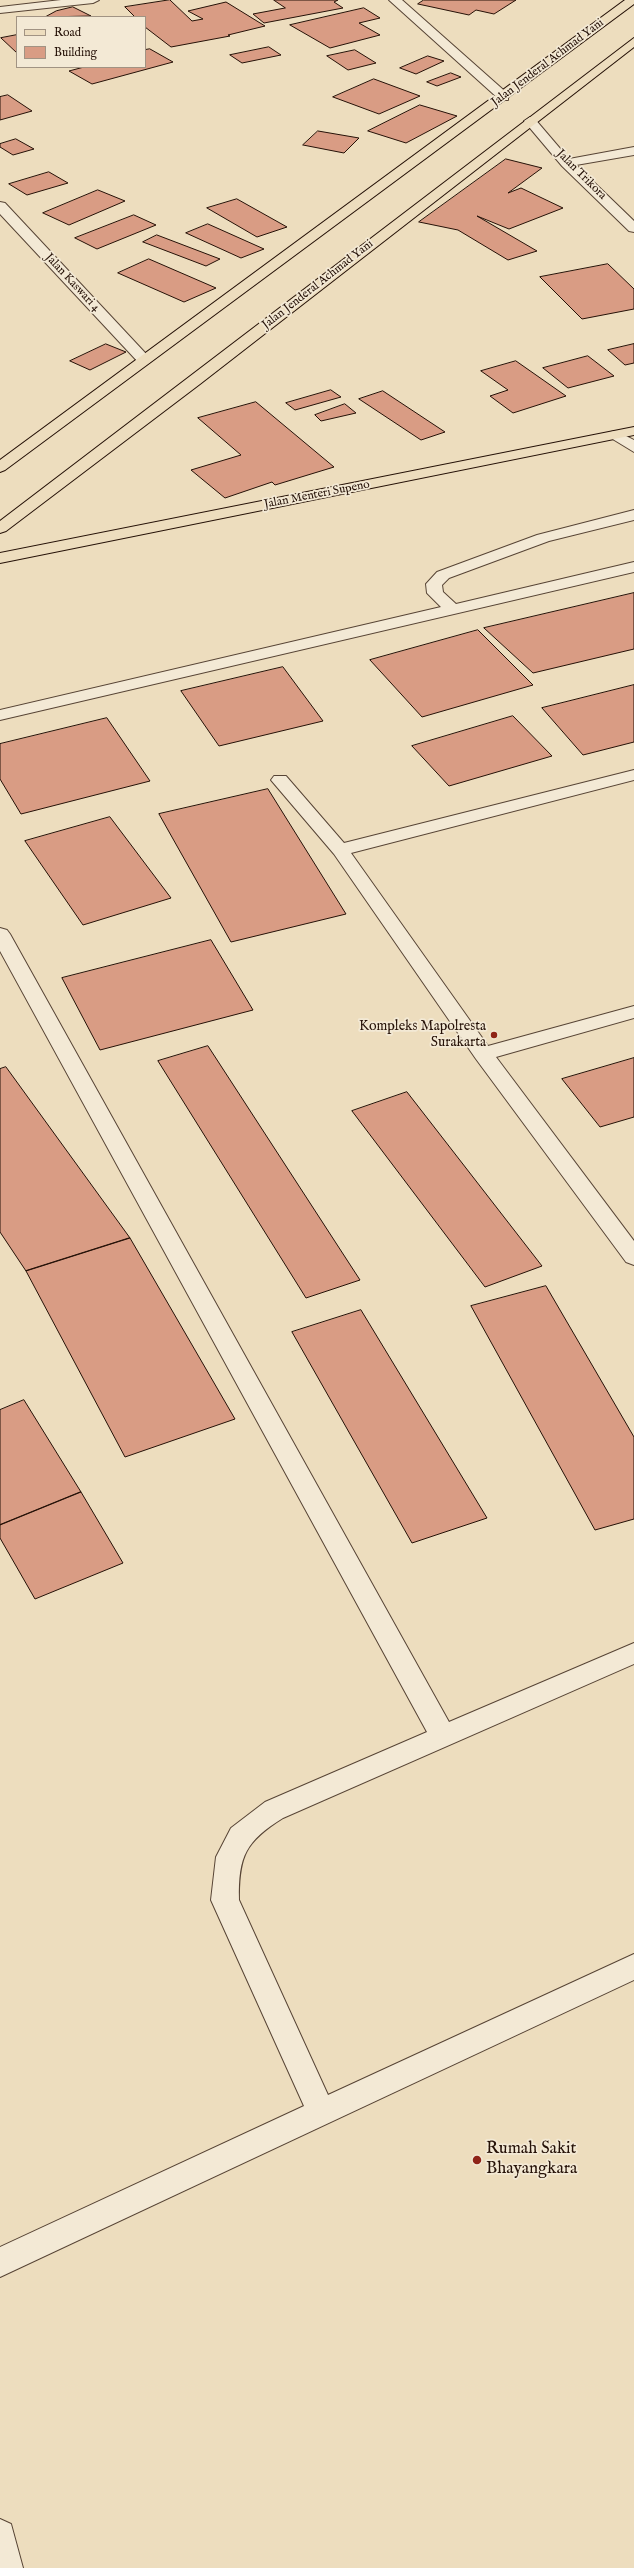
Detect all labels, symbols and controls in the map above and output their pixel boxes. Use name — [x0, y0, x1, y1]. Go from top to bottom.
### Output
legend — [16, 16, 146, 68]
street label: Jalan Jenderal Achmad Yani — [489, 16, 607, 110]
text: Road — [54, 25, 81, 40]
text: Building — [54, 45, 97, 60]
street label: Jalan Trikora — [553, 147, 609, 203]
street label: Jalan Jenderal Achmad Yani — [260, 237, 376, 333]
street label: Jalan Kaswari 4 — [41, 251, 103, 315]
street label: Jalan Menteri Supeno — [263, 478, 371, 512]
place label: Kompleks Mapolresta Surakarta — [359, 1019, 486, 1052]
marker: Kompleks Mapolresta Surakarta — [489, 1030, 499, 1040]
place label: Rumah Sakit Bhayangkara — [486, 2140, 577, 2180]
marker: Rumah Sakit Bhayangkara — [471, 2154, 483, 2166]

